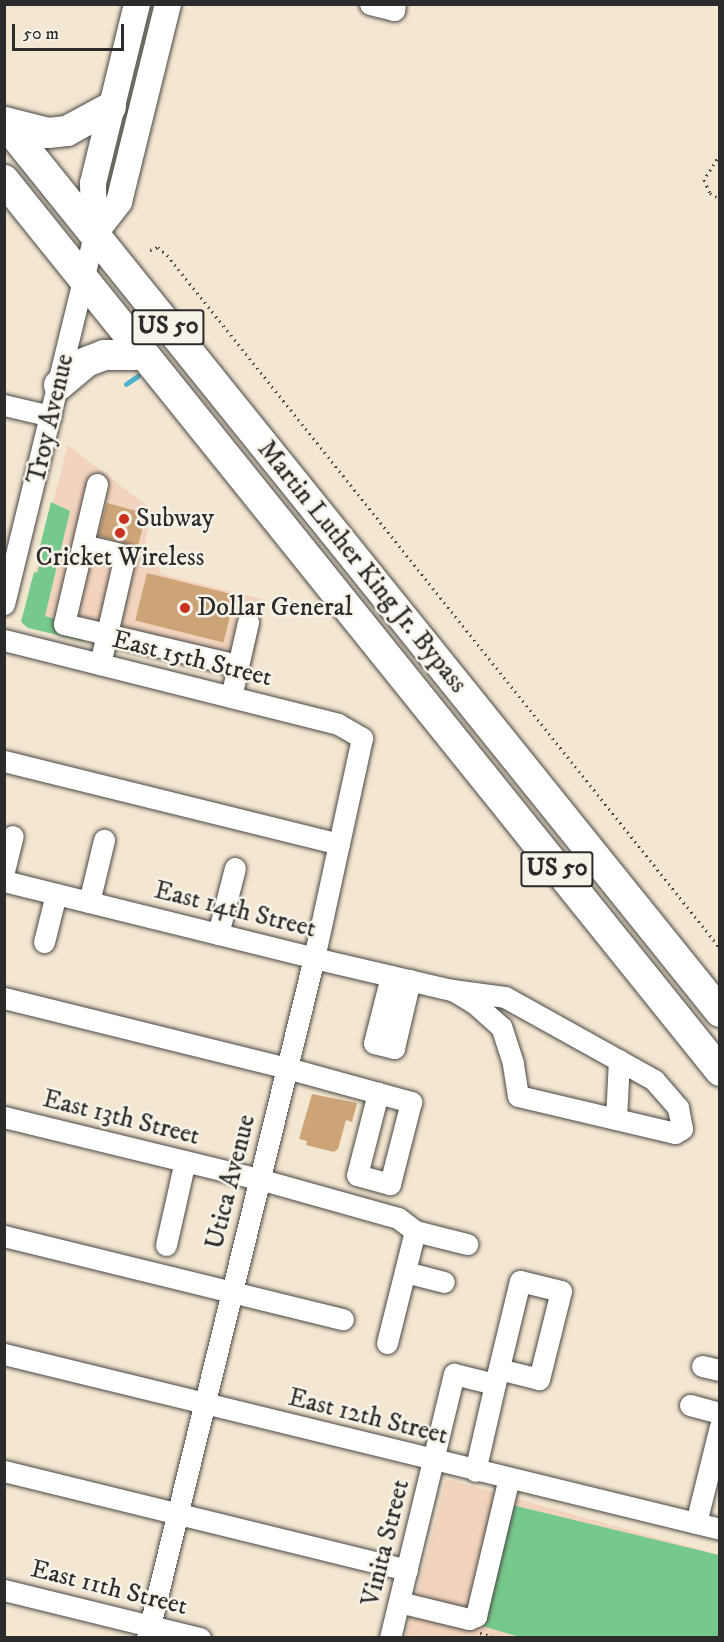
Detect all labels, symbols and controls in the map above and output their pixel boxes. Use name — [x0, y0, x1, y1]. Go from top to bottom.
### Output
scale bar — [15, 12, 128, 50]
text: 50 m — [23, 23, 59, 45]
road number: US 50 — [130, 306, 206, 348]
street label: Troy Avenue — [21, 351, 81, 487]
street label: Martin Luther King Jr. Bypass — [251, 435, 473, 699]
place label: Subway — [136, 503, 214, 535]
marker: Subway — [117, 512, 131, 526]
marker: Cricket Wireless — [113, 526, 127, 540]
place label: Cricket Wireless — [36, 542, 204, 574]
place label: Dollar General — [197, 592, 353, 624]
marker: Dollar General — [178, 601, 192, 615]
street label: East 15th Street — [109, 624, 275, 694]
road number: US 50 — [520, 848, 594, 890]
street label: East 14th Street — [151, 875, 319, 945]
street label: East 13th Street — [39, 1083, 203, 1153]
street label: Utica Avenue — [199, 1112, 263, 1252]
street label: East 12th Street — [285, 1382, 451, 1452]
street label: Vinita Street — [355, 1476, 417, 1610]
street label: East 11th Street — [28, 1553, 190, 1623]

